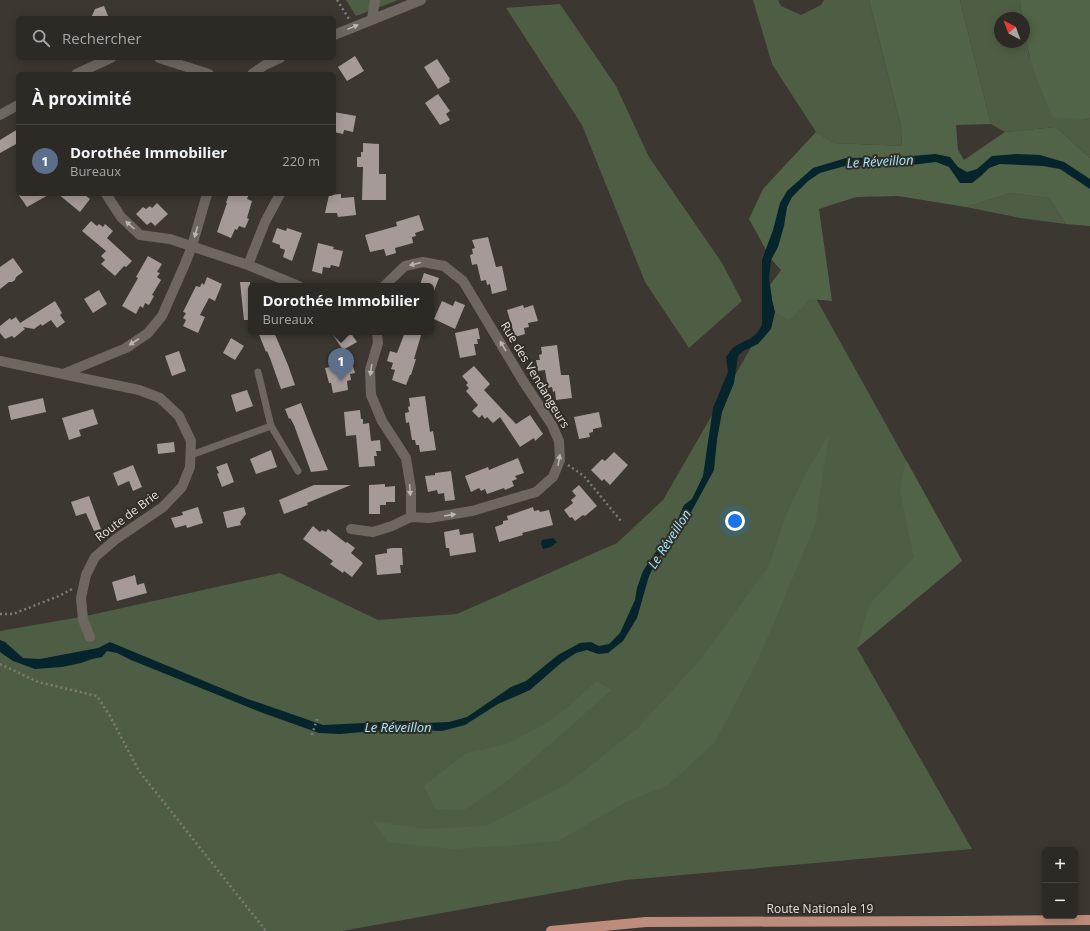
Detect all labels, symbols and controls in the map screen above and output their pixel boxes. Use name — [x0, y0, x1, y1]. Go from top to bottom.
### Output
north arrow — [994, 12, 1030, 48]
search box — [16, 16, 336, 60]
one-way arrow — [347, 23, 359, 29]
icon: search — [30, 27, 52, 49]
text: Rechercher — [62, 28, 142, 48]
text: À proximité — [32, 87, 131, 110]
text: Dorothée Immobilier — [70, 142, 227, 162]
water label: Le Réveillon — [846, 150, 914, 172]
text: 1 — [41, 152, 49, 170]
text: 220 m — [282, 152, 320, 170]
text: Bureaux — [70, 162, 121, 180]
one-way arrow — [125, 221, 135, 230]
one-way arrow — [193, 226, 199, 238]
one-way arrow — [409, 261, 421, 267]
popup — [248, 283, 434, 335]
text: Dorothée Immobilier — [262, 290, 420, 310]
text: Bureaux — [262, 310, 313, 328]
street label: Rue des Vendangeurs — [497, 318, 574, 431]
one-way arrow — [128, 339, 140, 346]
one-way arrow — [499, 340, 506, 352]
pin: 1 — [328, 348, 354, 381]
one-way arrow — [368, 364, 374, 376]
one-way arrow — [556, 454, 562, 466]
one-way arrow — [407, 484, 414, 496]
street label: Route de Brie — [91, 486, 162, 545]
water label: Le Réveillon — [643, 506, 695, 572]
your location — [725, 511, 745, 531]
one-way arrow — [444, 512, 456, 518]
water label: Le Réveillon — [364, 718, 432, 736]
map controls — [1042, 847, 1078, 919]
button: + — [1042, 847, 1078, 883]
button: − — [1042, 883, 1078, 919]
street label: Route Nationale 19 — [767, 900, 874, 917]

